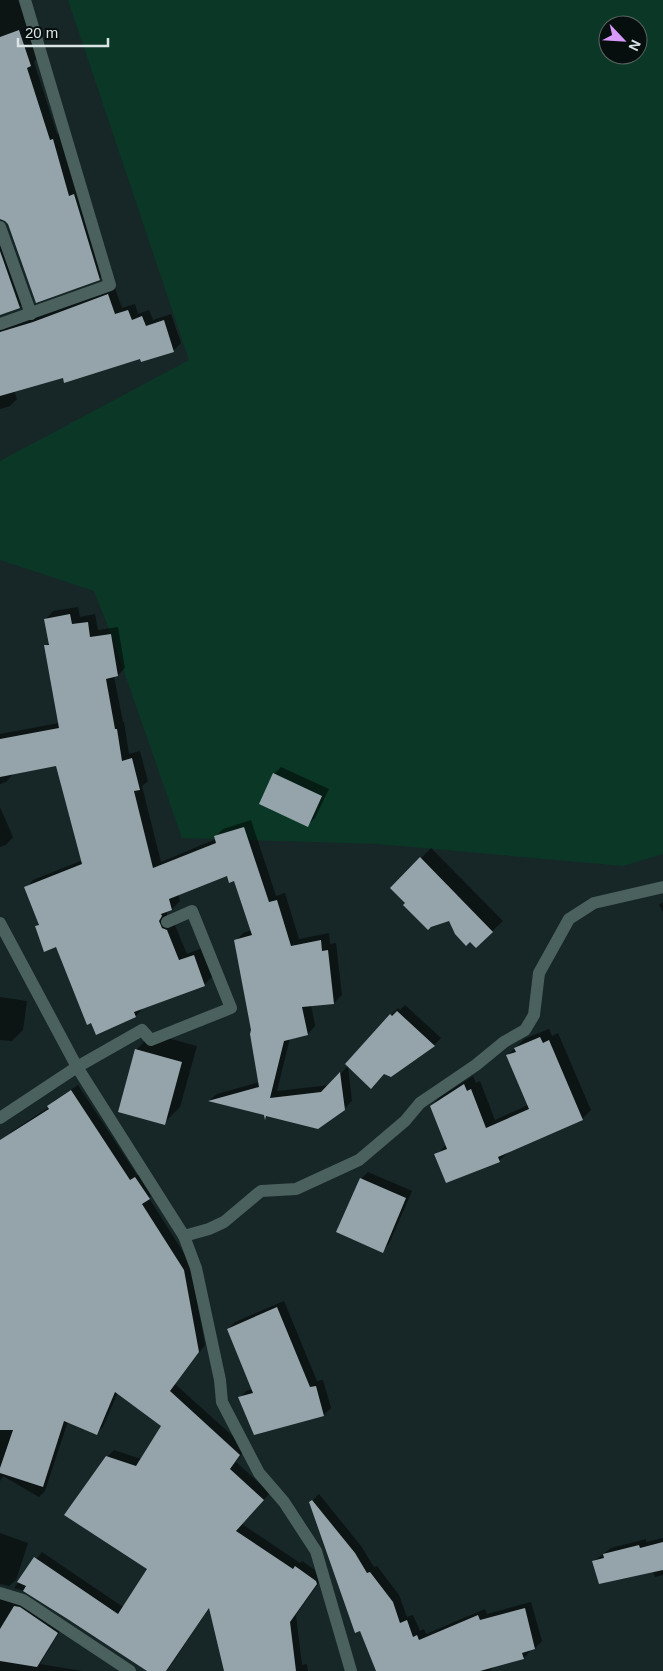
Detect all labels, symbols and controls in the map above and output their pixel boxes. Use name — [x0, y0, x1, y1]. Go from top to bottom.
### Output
scale bar — [18, 15, 108, 47]
north arrow — [598, 15, 648, 65]
text: 20 m — [25, 24, 58, 41]
text: N — [625, 38, 644, 53]

